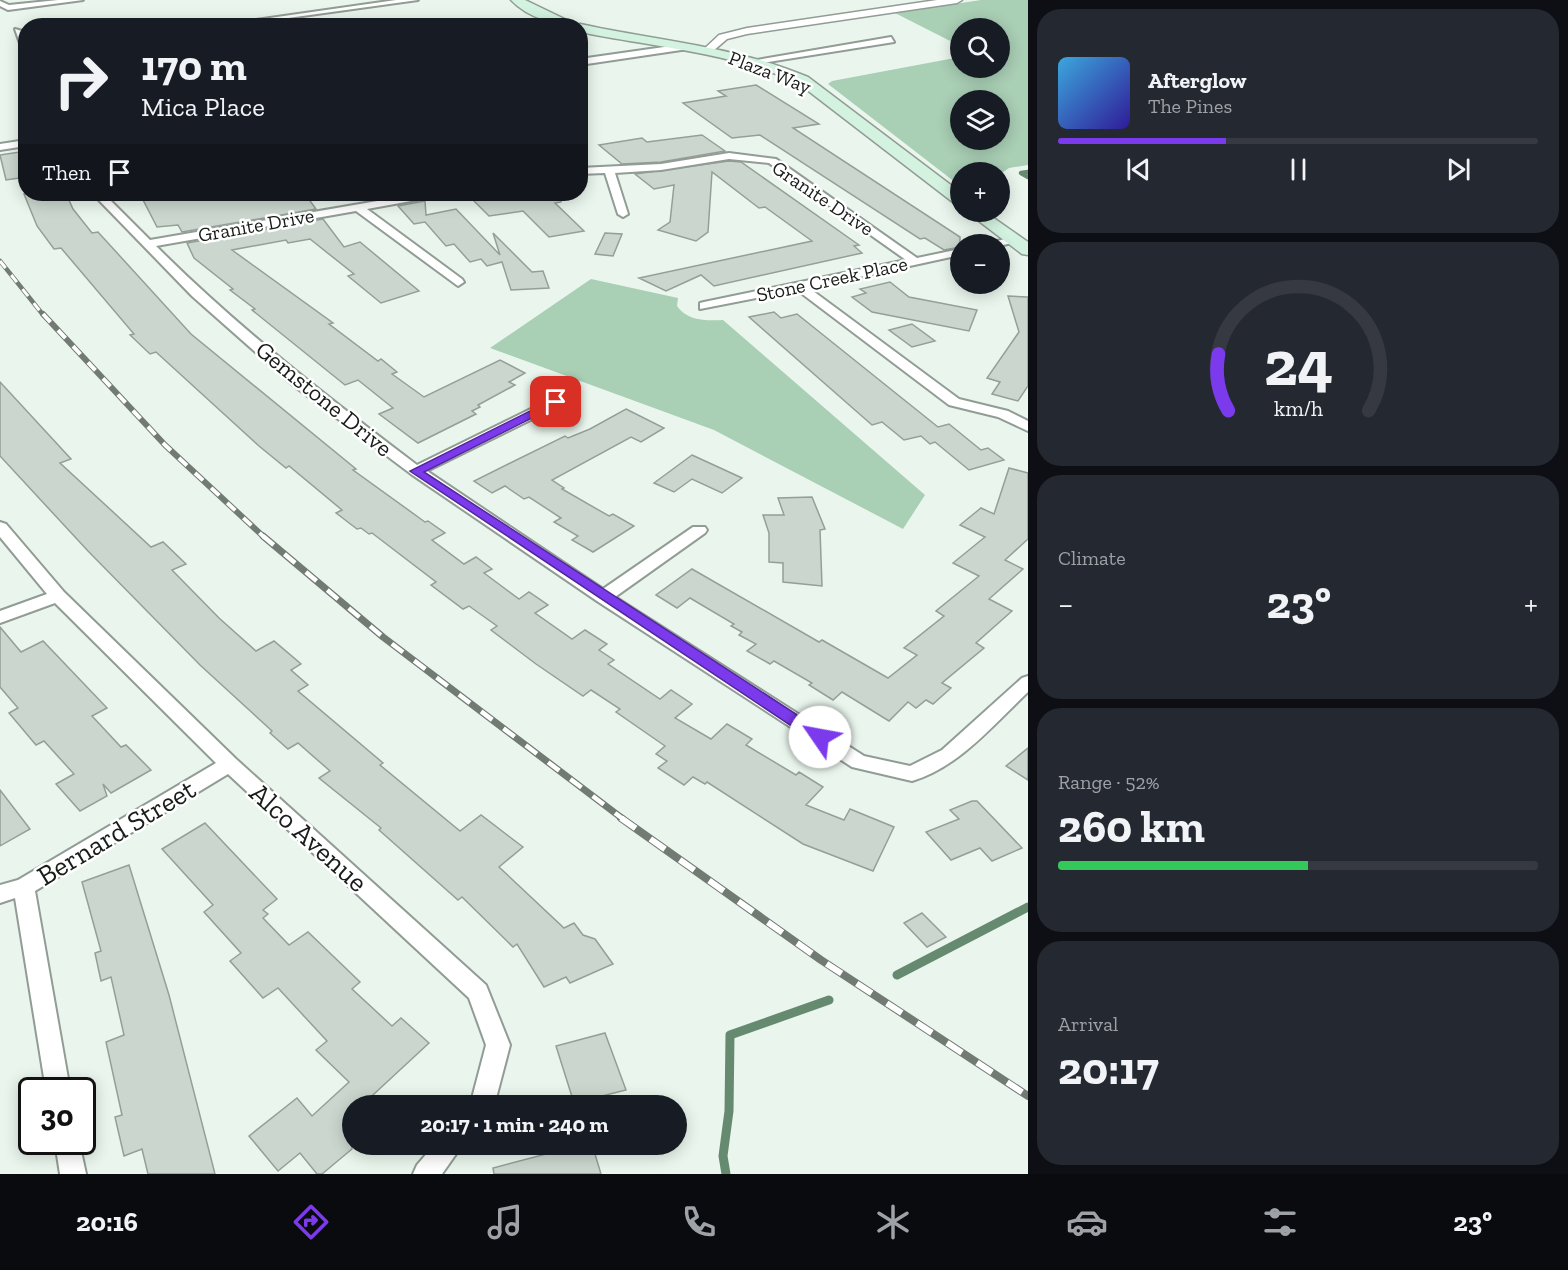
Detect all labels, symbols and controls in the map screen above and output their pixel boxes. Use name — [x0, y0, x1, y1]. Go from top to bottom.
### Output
map controls — [950, 18, 1010, 294]
button: search — [950, 18, 1010, 78]
text: 170 m — [141, 40, 247, 91]
icon: right — [42, 42, 120, 120]
street label: Plaza Way — [725, 45, 815, 99]
text: Afterglow — [1148, 67, 1246, 94]
button: layers — [950, 90, 1010, 150]
text: Mica Place — [141, 91, 265, 123]
text: The Pines — [1148, 94, 1232, 118]
icon: previous — [1122, 153, 1155, 186]
icon: pause — [1282, 153, 1315, 186]
icon: next — [1442, 153, 1475, 186]
street label: Granite Drive — [768, 155, 878, 241]
icon: arrive — [103, 156, 136, 189]
text: Then — [42, 159, 91, 186]
button: + — [950, 162, 1010, 222]
street label: Granite Drive — [196, 203, 316, 247]
button: − — [950, 234, 1010, 294]
street label: Stone Creek Place — [754, 251, 910, 307]
text: 24 — [1263, 326, 1333, 401]
street label: Gemstone Drive — [250, 335, 398, 463]
pin — [530, 376, 581, 427]
icon: arrive — [539, 385, 572, 418]
text: km/h — [1274, 396, 1322, 421]
text: Climate — [1058, 546, 1126, 570]
text: 23° — [1267, 576, 1331, 630]
text: − — [1058, 584, 1073, 623]
text: + — [1524, 584, 1538, 623]
position arrow — [788, 705, 852, 769]
text: Range · 52% — [1058, 770, 1160, 794]
street label: Bernard Street — [31, 772, 202, 893]
street label: Alco Avenue — [243, 776, 374, 899]
text: 260 km — [1058, 800, 1205, 854]
text: Arrival — [1058, 1012, 1118, 1036]
text: 20:17 — [1058, 1042, 1159, 1096]
speed limit sign: 30 — [18, 1077, 96, 1155]
text: 20:17 · 1 min · 240 m — [420, 1111, 609, 1138]
icon: directions — [290, 1201, 332, 1243]
icon: music — [484, 1201, 526, 1243]
icon: phone — [678, 1201, 720, 1243]
icon: climate — [872, 1201, 914, 1243]
icon: car — [1066, 1201, 1108, 1243]
icon: filters — [1259, 1201, 1301, 1243]
text: 20:16 — [76, 1206, 138, 1238]
text: 23° — [1453, 1206, 1492, 1238]

